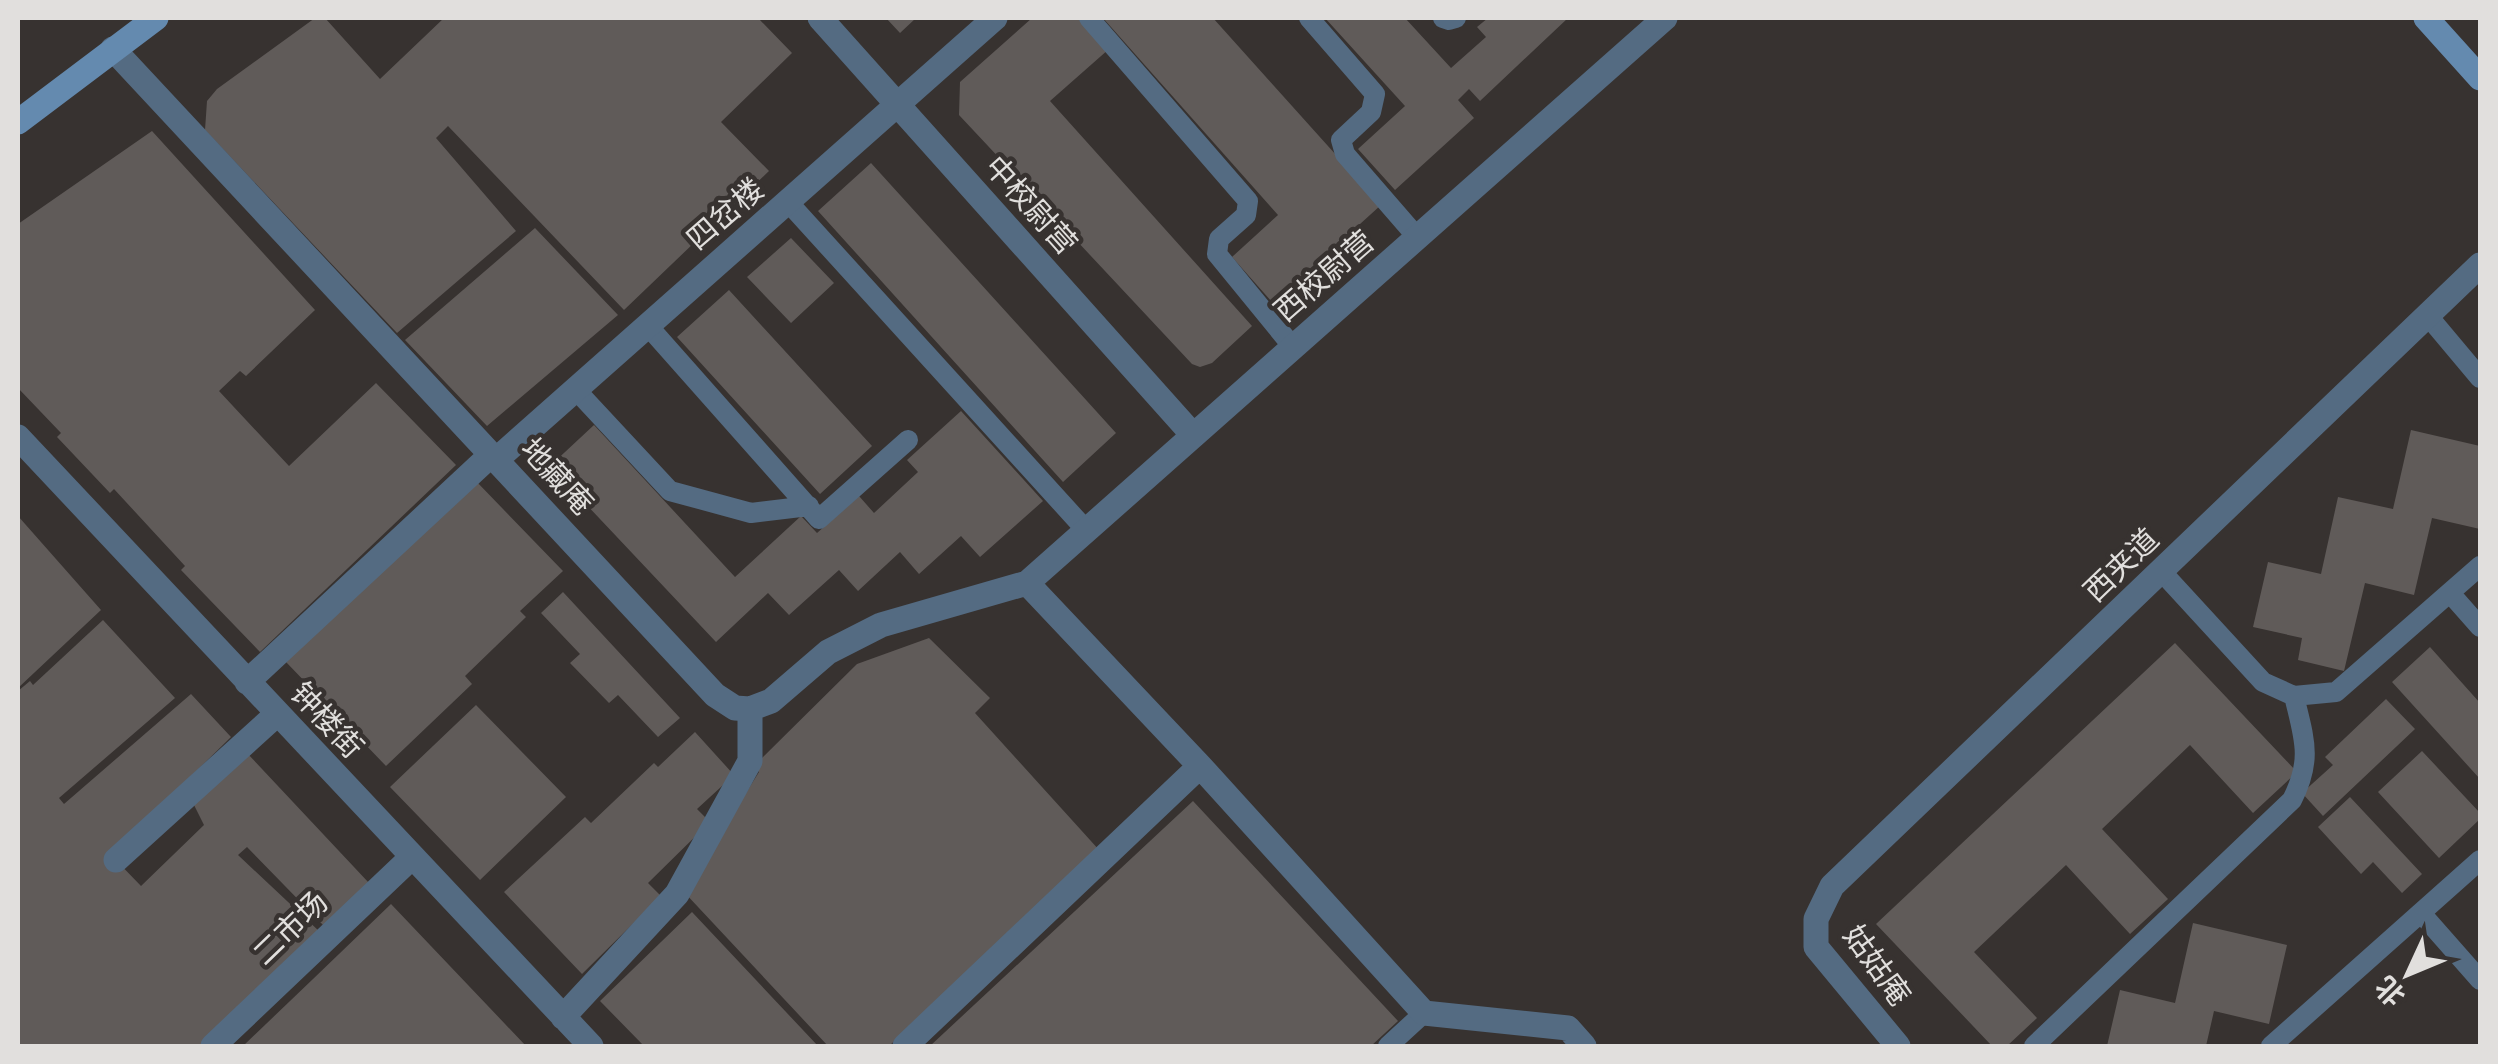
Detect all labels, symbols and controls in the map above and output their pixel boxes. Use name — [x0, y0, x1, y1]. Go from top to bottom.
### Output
street label: 中校尉营 — [975, 146, 1087, 264]
street label: 四岔楼 — [677, 168, 773, 260]
street label: 西校尉营 — [1265, 220, 1383, 332]
street label: 地藏庵 — [511, 428, 603, 524]
street label: 西夹道 — [2074, 518, 2168, 612]
street label: 钟楼街 — [281, 672, 373, 768]
street label: 二市场 — [243, 881, 337, 975]
street label: 姑姑庵 — [1833, 916, 1921, 1014]
north arrow — [2358, 924, 2458, 1024]
text: 北 — [2366, 967, 2415, 1015]

